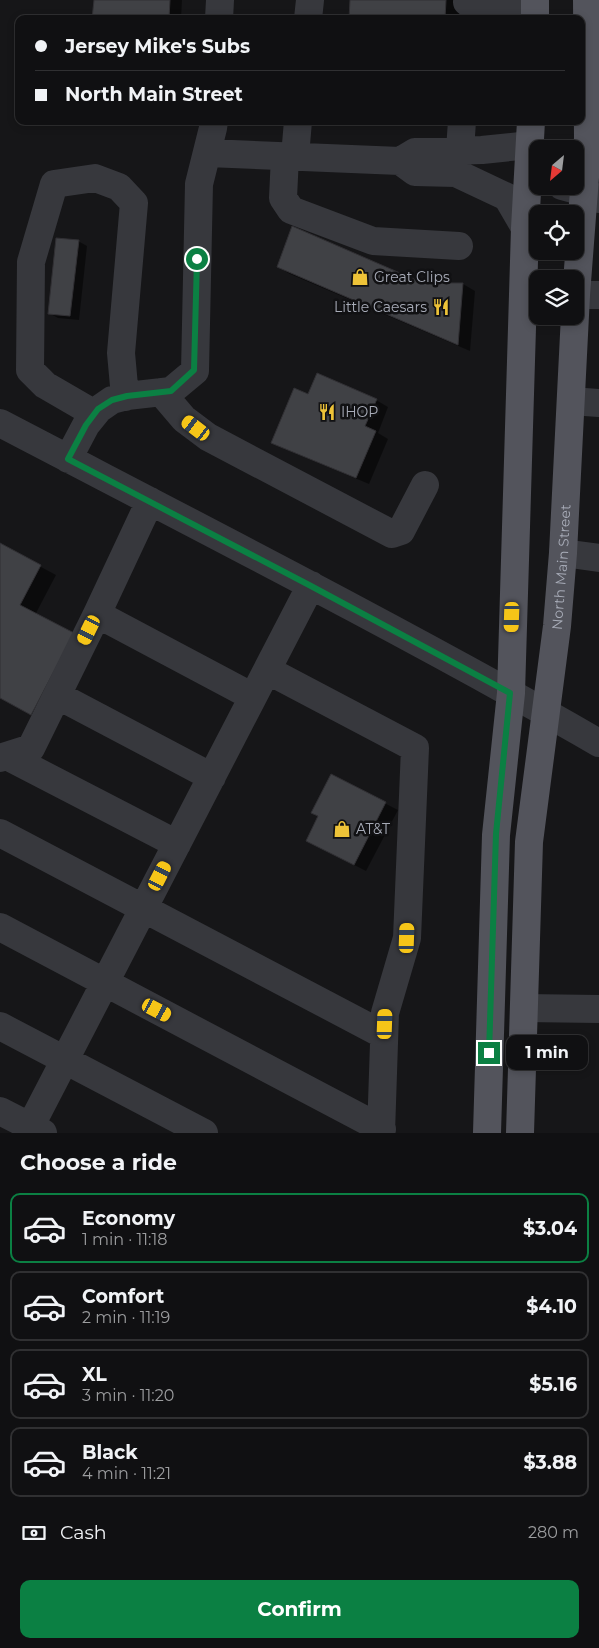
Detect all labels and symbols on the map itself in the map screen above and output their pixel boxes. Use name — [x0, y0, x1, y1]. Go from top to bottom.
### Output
north arrow — [529, 140, 584, 195]
route start — [186, 248, 208, 270]
shop icon: Great Clips — [350, 267, 370, 287]
place label: Great Clips — [374, 268, 450, 286]
restaurant icon: Little Caesars — [431, 297, 451, 317]
place label: Little Caesars — [334, 298, 427, 316]
restaurant icon: IHOP — [317, 402, 337, 422]
place label: IHOP — [341, 403, 378, 421]
car — [179, 413, 212, 443]
street label: North Main Street — [548, 504, 574, 631]
car — [503, 602, 520, 632]
car — [75, 613, 102, 647]
shop icon: AT&T — [332, 819, 352, 839]
place label: AT&T — [356, 820, 390, 838]
car — [146, 859, 173, 893]
car — [398, 923, 415, 953]
car — [140, 996, 173, 1024]
car — [376, 1009, 393, 1039]
callout: 1 min — [506, 1036, 589, 1070]
route end — [478, 1042, 500, 1064]

